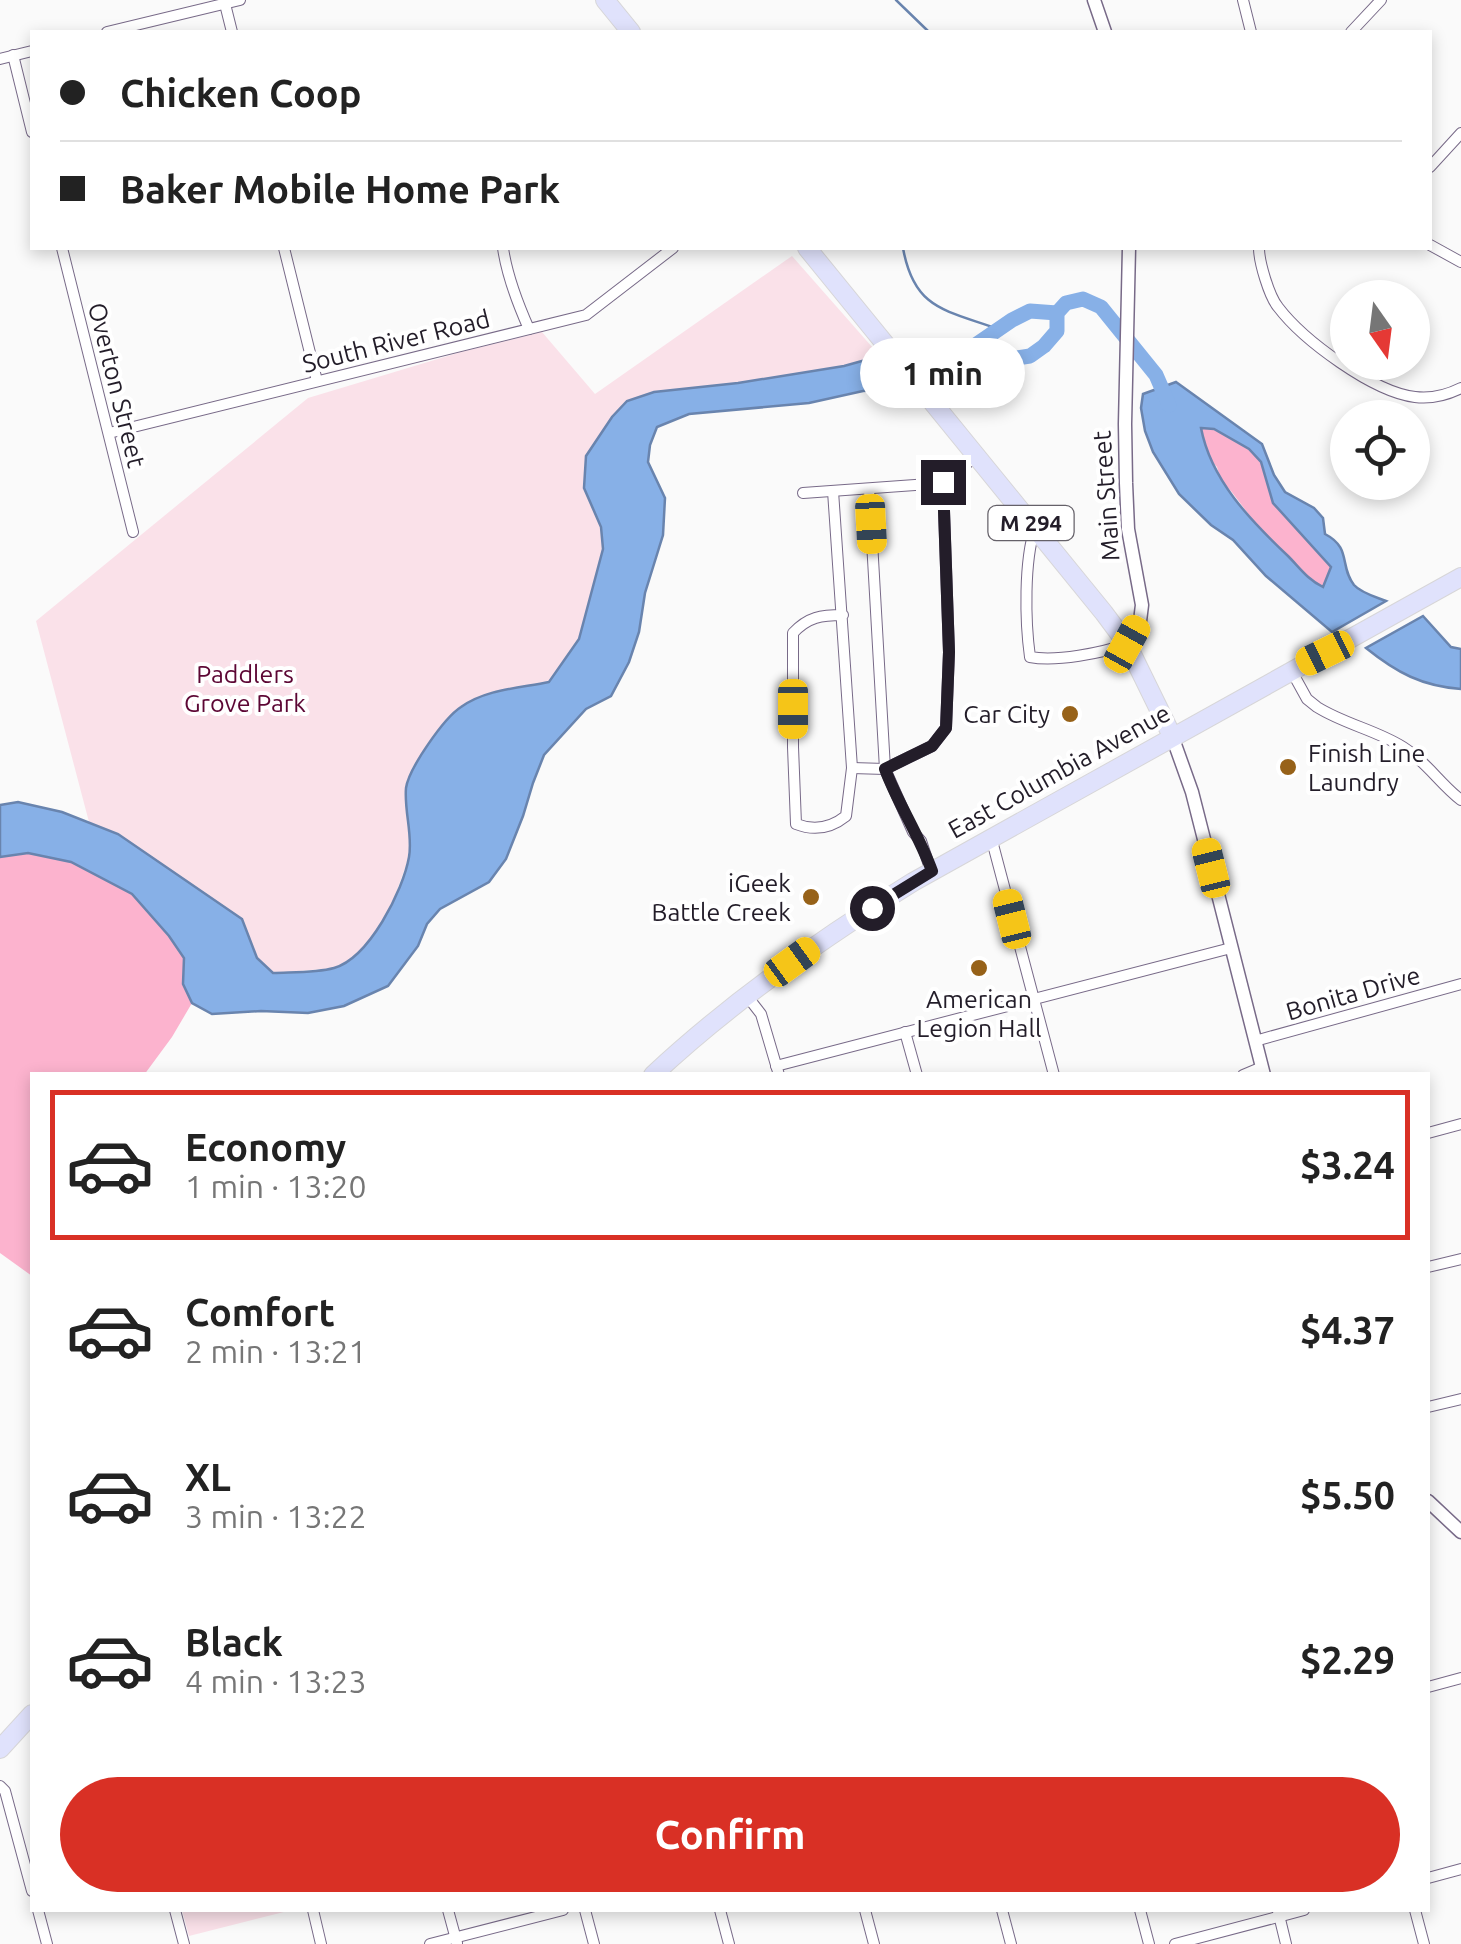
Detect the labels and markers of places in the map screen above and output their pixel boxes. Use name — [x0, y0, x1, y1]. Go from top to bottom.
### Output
place label: Car City — [963, 700, 1050, 728]
marker: Car City — [1059, 703, 1081, 725]
place label: Finish Line Laundry — [1308, 739, 1425, 796]
marker: Finish Line Laundry — [1277, 756, 1299, 778]
place label: iGeek Battle Creek — [652, 869, 791, 926]
marker: iGeek Battle Creek — [800, 886, 822, 908]
marker: American Legion Hall — [968, 957, 990, 979]
place label: American Legion Hall — [917, 985, 1041, 1042]

